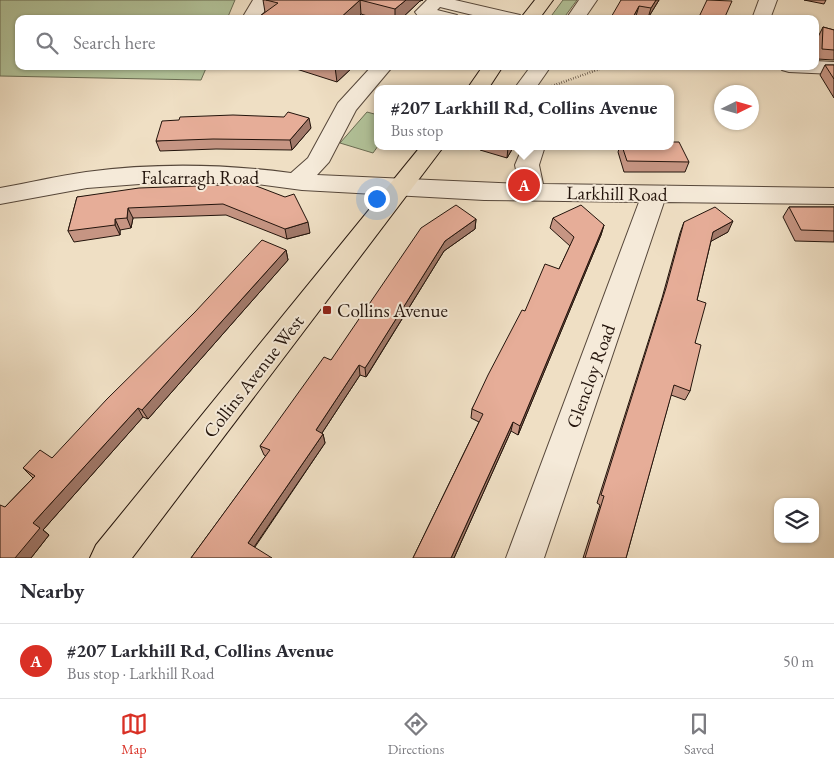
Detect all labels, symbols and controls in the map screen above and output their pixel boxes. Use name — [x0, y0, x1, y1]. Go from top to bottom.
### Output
search box — [15, 15, 819, 70]
icon: search — [33, 29, 61, 57]
text: Search here — [73, 30, 155, 55]
popup — [374, 85, 674, 150]
north arrow — [714, 85, 759, 130]
text: #207 Larkhill Rd, Collins Avenue — [391, 95, 657, 120]
text: Bus stop — [391, 120, 443, 141]
street label: Falcarragh Road — [141, 165, 259, 190]
pin: A — [508, 166, 540, 204]
street label: Larkhill Road — [566, 180, 668, 207]
your location — [364, 186, 390, 212]
place label: Collins Avenue — [337, 298, 448, 323]
marker: Collins Avenue — [321, 304, 333, 316]
street label: Collins Avenue West — [197, 310, 309, 443]
street label: Glencloy Road — [560, 320, 621, 432]
map controls — [774, 498, 819, 543]
button: layers — [774, 498, 819, 543]
text: Nearby — [20, 577, 84, 604]
text: #207 Larkhill Rd, Collins Avenue — [67, 638, 334, 663]
text: A — [30, 651, 42, 672]
text: 50 m — [783, 651, 814, 672]
text: Bus stop · Larkhill Road — [67, 663, 214, 684]
tab: Map — [120, 710, 148, 758]
tab: Directions — [388, 710, 444, 758]
tab: Saved — [684, 710, 714, 758]

